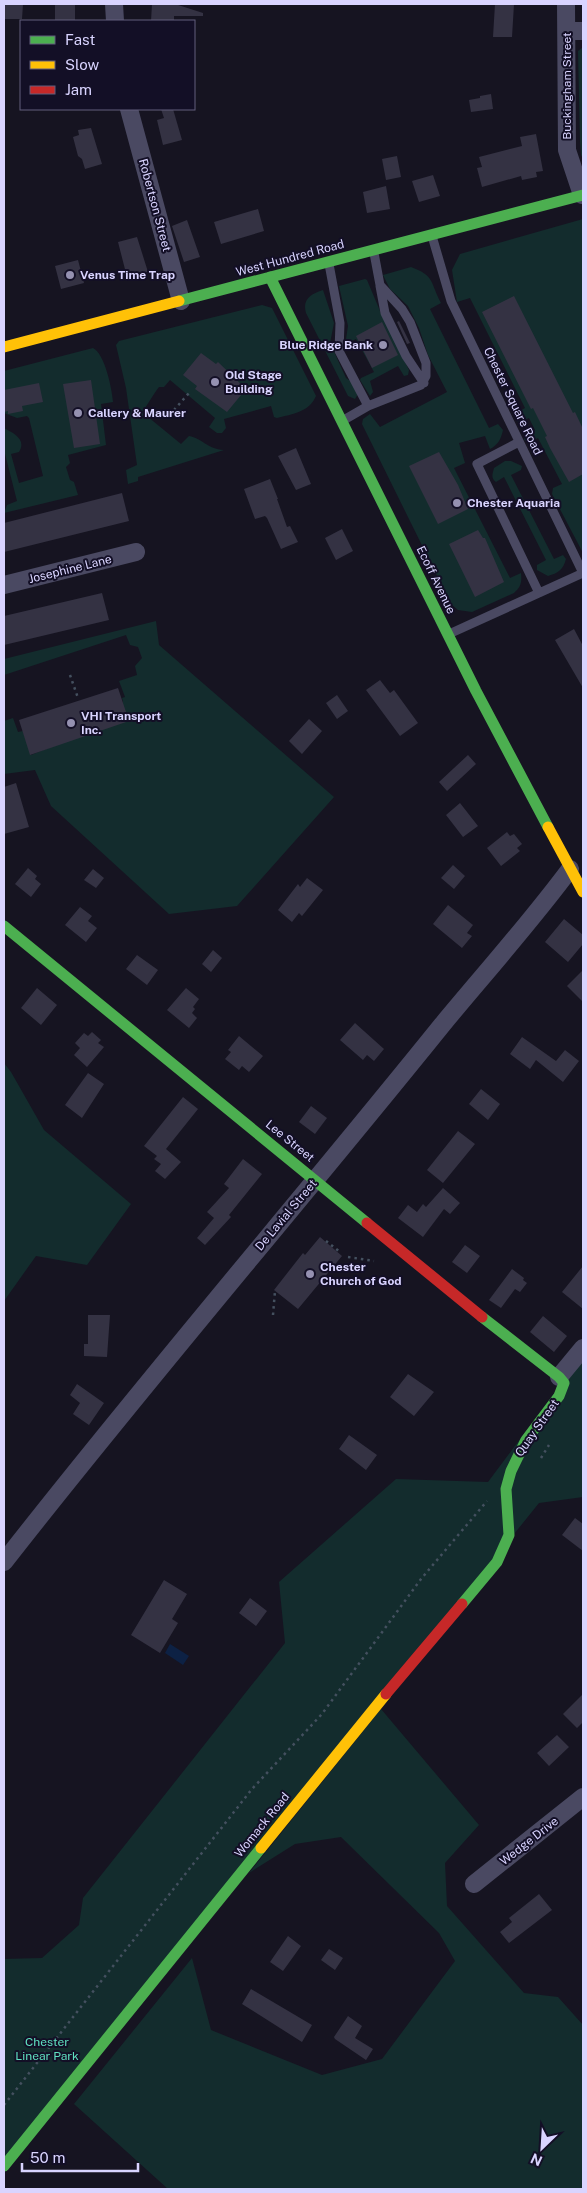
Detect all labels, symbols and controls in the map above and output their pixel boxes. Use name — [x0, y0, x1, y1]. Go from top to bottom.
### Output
legend — [20, 20, 195, 110]
text: Fast — [65, 31, 95, 48]
street label: Buckingham Street — [560, 32, 574, 140]
text: Slow — [65, 56, 100, 73]
text: Jam — [65, 81, 92, 98]
street label: Robertson Street — [136, 157, 174, 253]
street label: West Hundred Road — [234, 237, 346, 279]
place label: Venus Time Trap — [80, 268, 175, 282]
marker: Venus Time Trap — [64, 269, 76, 281]
place label: Blue Ridge Bank — [279, 338, 373, 352]
marker: Blue Ridge Bank — [377, 339, 389, 351]
street label: Chester Square Road — [481, 345, 545, 457]
place label: Old Stage Building — [225, 368, 282, 396]
marker: Old Stage Building — [209, 376, 221, 388]
place label: Callery & Maurer — [88, 406, 186, 420]
marker: Callery & Maurer — [72, 407, 84, 419]
place label: Chester Aquaria — [467, 496, 560, 510]
marker: Chester Aquaria — [451, 497, 463, 509]
street label: Ecoff Avenue — [414, 544, 459, 616]
street label: Josephine Lane — [27, 552, 113, 586]
place label: VHI Transport Inc. — [81, 709, 161, 737]
marker: VHI Transport Inc. — [65, 717, 77, 729]
street label: Lee Street — [263, 1117, 317, 1165]
street label: De Lavial Street — [252, 1176, 320, 1253]
place label: Chester Church of God — [320, 1260, 402, 1288]
marker: Chester Church of God — [304, 1268, 316, 1280]
street label: Quay Street — [512, 1396, 562, 1459]
street label: Womack Road — [232, 1790, 292, 1860]
street label: Wedge Drive — [497, 1814, 561, 1868]
park label: Chester Linear Park — [15, 2035, 79, 2063]
north arrow — [517, 2123, 567, 2173]
scale bar — [22, 2140, 139, 2172]
text: 50 m — [30, 2149, 65, 2166]
text: N — [528, 2150, 545, 2169]

